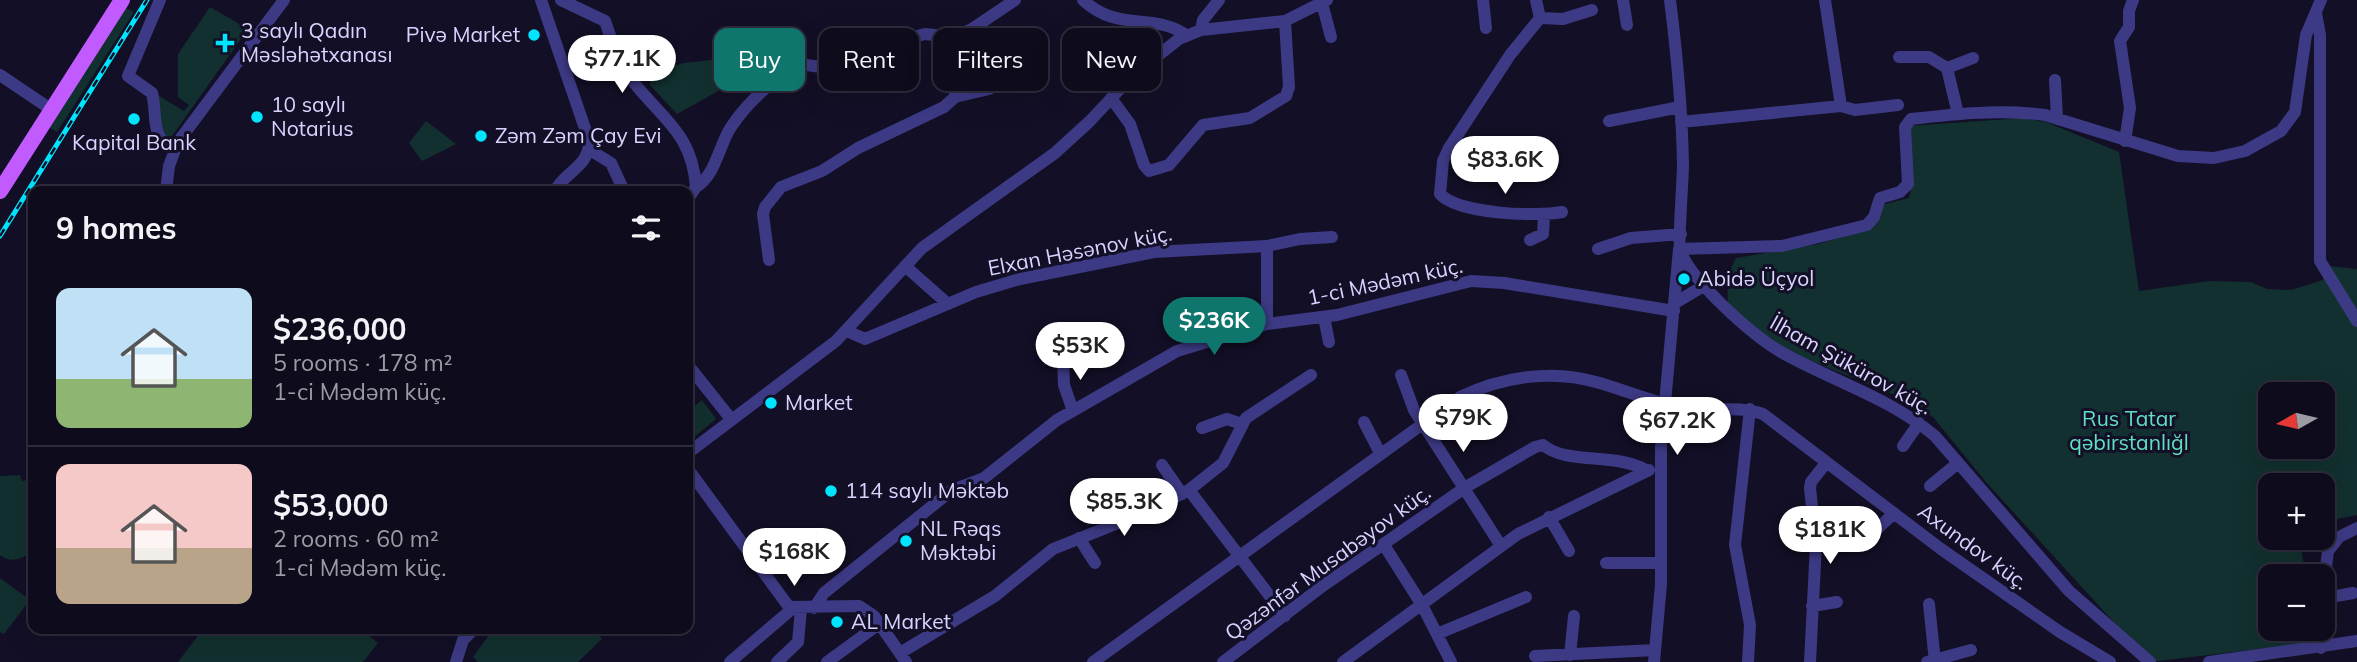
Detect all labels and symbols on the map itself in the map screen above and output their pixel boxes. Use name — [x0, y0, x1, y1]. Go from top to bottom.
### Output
place label: 3 saylı Qadın Məsləhətxanası — [241, 17, 393, 67]
place label: Pivə Market — [406, 21, 520, 47]
marker: Pivə Market — [526, 27, 542, 43]
marker: 3 saylı Qadın Məsləhətxanası — [215, 33, 235, 53]
pin: $77.1K — [565, 36, 679, 95]
place label: 10 saylı Notarius — [271, 91, 354, 141]
marker: 10 saylı Notarius — [249, 109, 265, 125]
marker: Kapital Bank — [126, 111, 142, 127]
place label: Zəm Zəm Çay Evi — [495, 122, 662, 148]
marker: Zəm Zəm Çay Evi — [473, 128, 489, 144]
place label: Kapital Bank — [72, 129, 196, 155]
pin: $83.6K — [1448, 136, 1562, 196]
street label: Elxan Həsənov küç. — [985, 219, 1174, 281]
street label: 1-ci Mədəm küç. — [1305, 252, 1465, 310]
place label: Abidə Üçyol — [1698, 265, 1814, 291]
marker: Abidə Üçyol — [1676, 271, 1692, 287]
pin: $236K — [1165, 298, 1263, 357]
street label: İlham Şükürov küç. — [1766, 309, 1937, 420]
pin: $53K — [1039, 322, 1121, 382]
north arrow — [2258, 382, 2334, 458]
place label: Market — [785, 389, 853, 415]
pin: $79K — [1422, 394, 1504, 454]
marker: Market — [763, 395, 779, 411]
pin: $67.2K — [1620, 398, 1734, 457]
park label: Rus Tatar qəbirstanlığl — [2069, 405, 2189, 455]
place label: 114 saylı Məktəb — [845, 477, 1009, 503]
pin: $85.3K — [1067, 478, 1181, 538]
street label: Qəzənfər Musabəyov küç. — [1219, 479, 1435, 646]
marker: 114 saylı Məktəb — [823, 483, 839, 499]
street label: Axundov küç. — [1913, 497, 2034, 595]
pin: $181K — [1781, 506, 1879, 566]
place label: NL Rəqs Məktəbi — [920, 515, 1001, 565]
pin: $168K — [745, 528, 843, 588]
marker: NL Rəqs Məktəbi — [898, 533, 914, 549]
place label: AL Market — [851, 608, 951, 634]
marker: AL Market — [829, 614, 845, 630]

